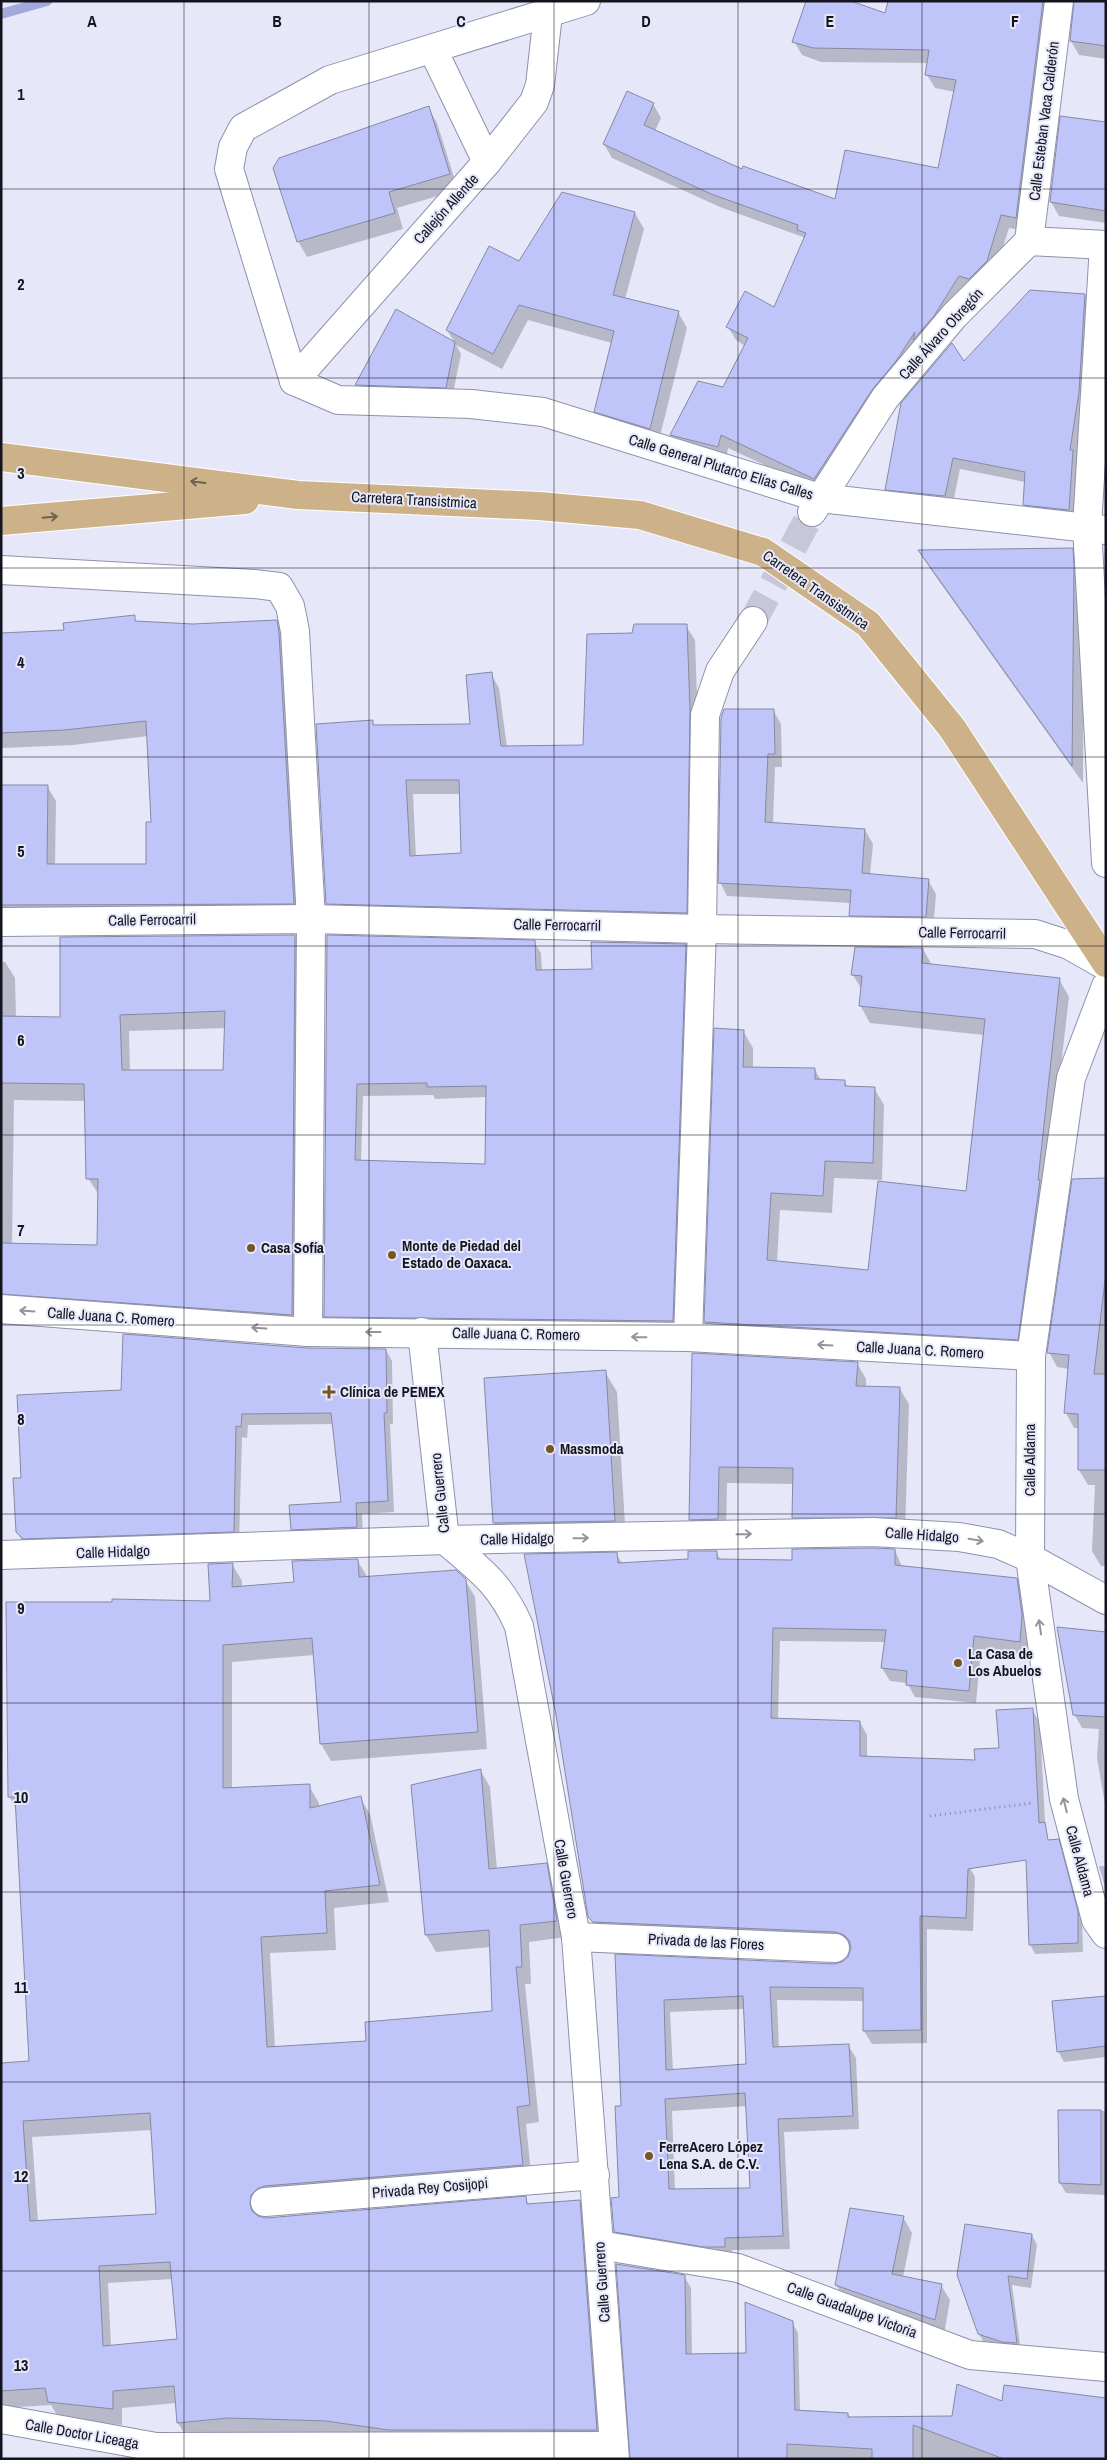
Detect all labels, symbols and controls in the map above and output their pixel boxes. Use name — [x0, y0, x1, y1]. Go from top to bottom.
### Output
text: A — [87, 10, 97, 32]
text: B — [272, 10, 282, 32]
text: C — [456, 10, 466, 32]
text: D — [641, 10, 651, 32]
text: E — [826, 10, 835, 32]
text: F — [1011, 10, 1019, 32]
street label: Calle Esteban Vaca Calderón — [1023, 40, 1064, 202]
text: 1 — [17, 83, 25, 105]
street label: Callejón Allende — [408, 169, 483, 248]
text: 2 — [17, 273, 25, 295]
street label: Calle Álvaro Obregón — [894, 283, 988, 384]
street label: Calle General Plutarco Elías Calles — [626, 428, 816, 505]
text: 3 — [17, 462, 25, 484]
one-way arrow — [190, 477, 206, 487]
street label: Carretera Transistmica — [351, 486, 478, 513]
one-way arrow — [42, 512, 58, 521]
street label: Carretera Transistmica — [759, 545, 874, 634]
text: 4 — [17, 651, 25, 673]
text: 5 — [17, 840, 25, 862]
street label: Calle Ferrocarril — [108, 908, 196, 931]
street label: Calle Ferrocarril — [513, 913, 601, 936]
street label: Calle Ferrocarril — [918, 921, 1006, 944]
text: 6 — [17, 1029, 25, 1051]
text: 7 — [17, 1219, 25, 1241]
place label: Monte de Piedad del Estado de Oaxaca. — [402, 1235, 521, 1273]
place label: Casa Sofía — [261, 1237, 324, 1258]
marker: Casa Sofía — [245, 1242, 257, 1254]
marker: Monte de Piedad del Estado de Oaxaca. — [386, 1249, 398, 1261]
street label: Calle Juana C. Romero — [47, 1302, 176, 1331]
one-way arrow — [20, 1306, 36, 1315]
street label: Calle Juana C. Romero — [452, 1322, 580, 1345]
one-way arrow — [251, 1323, 267, 1333]
one-way arrow — [366, 1327, 382, 1337]
one-way arrow — [632, 1332, 648, 1341]
street label: Calle Juana C. Romero — [856, 1336, 985, 1363]
one-way arrow — [817, 1340, 833, 1350]
place label: Clínica de PEMEX — [340, 1381, 445, 1402]
marker: Clínica de PEMEX — [322, 1385, 336, 1399]
text: 8 — [17, 1408, 25, 1430]
street label: Calle Aldama — [1019, 1424, 1040, 1496]
place label: Massmoda — [560, 1438, 624, 1459]
marker: Massmoda — [544, 1443, 556, 1455]
street label: Calle Guerrero — [425, 1452, 454, 1534]
street label: Calle Hidalgo — [884, 1521, 960, 1548]
street label: Calle Hidalgo — [480, 1527, 554, 1550]
one-way arrow — [736, 1529, 752, 1539]
one-way arrow — [573, 1533, 589, 1542]
one-way arrow — [967, 1536, 983, 1546]
street label: Calle Hidalgo — [76, 1540, 150, 1563]
text: 9 — [17, 1597, 25, 1619]
one-way arrow — [1035, 1620, 1045, 1636]
place label: La Casa de Los Abuelos — [968, 1643, 1042, 1681]
marker: La Casa de Los Abuelos — [952, 1657, 964, 1669]
text: 10 — [14, 1786, 28, 1808]
one-way arrow — [1060, 1798, 1069, 1814]
street label: Calle Aldama — [1061, 1823, 1100, 1899]
street label: Calle Guerrero — [549, 1837, 584, 1921]
street label: Privada de las Flores — [647, 1928, 765, 1955]
text: 11 — [14, 1976, 29, 1998]
place label: FerreAcero López Lena S.A. de C.V. — [659, 2136, 763, 2174]
marker: FerreAcero López Lena S.A. de C.V. — [643, 2150, 655, 2162]
text: 12 — [14, 2165, 28, 2187]
street label: Privada Rey Cosijopi — [371, 2172, 489, 2203]
street label: Calle Guerrero — [588, 2241, 615, 2323]
street label: Calle Guadalupe Victoria — [784, 2276, 920, 2343]
text: 13 — [14, 2354, 28, 2376]
street label: Calle Doctor Liceaga — [24, 2413, 141, 2454]

